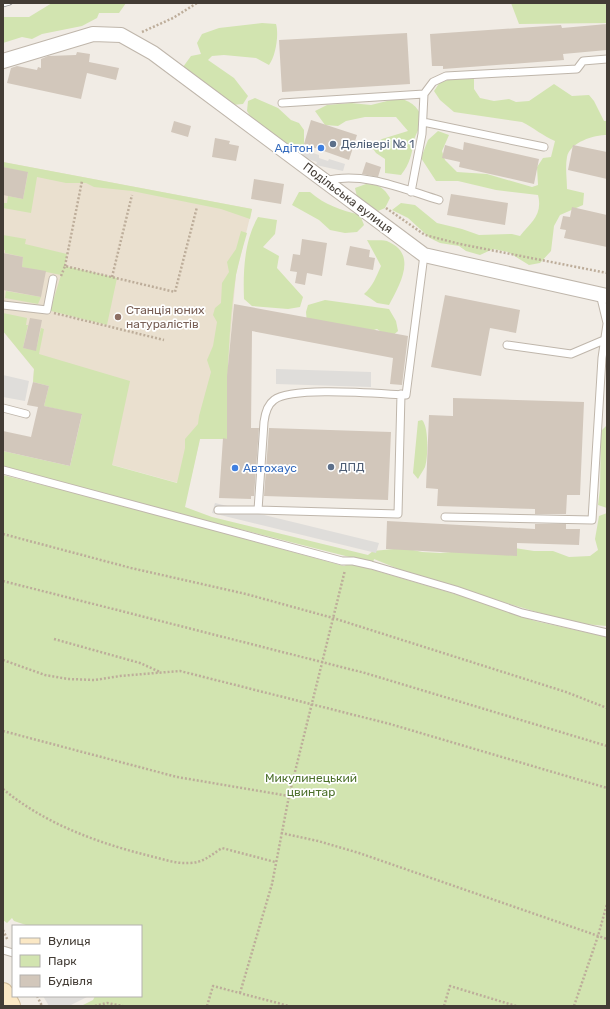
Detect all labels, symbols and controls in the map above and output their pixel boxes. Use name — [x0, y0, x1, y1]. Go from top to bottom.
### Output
place label: Делівері № 1 — [341, 137, 414, 151]
marker: Делівері № 1 — [328, 139, 338, 149]
place label: Адітон — [275, 141, 313, 155]
marker: Адітон — [316, 143, 326, 153]
street label: Подільська вулиця — [301, 160, 395, 236]
place label: Станція юних натуралістів — [126, 303, 205, 331]
marker: Станція юних натуралістів — [113, 312, 123, 322]
place label: ДПД — [339, 460, 365, 474]
place label: Автохаус — [243, 461, 297, 475]
marker: ДПД — [326, 462, 336, 472]
marker: Автохаус — [230, 463, 240, 473]
park label: Микулинецький цвинтар — [265, 771, 357, 799]
legend — [12, 925, 142, 997]
text: Вулиця — [48, 934, 90, 948]
text: Парк — [48, 954, 77, 968]
text: Будівля — [48, 974, 93, 988]

